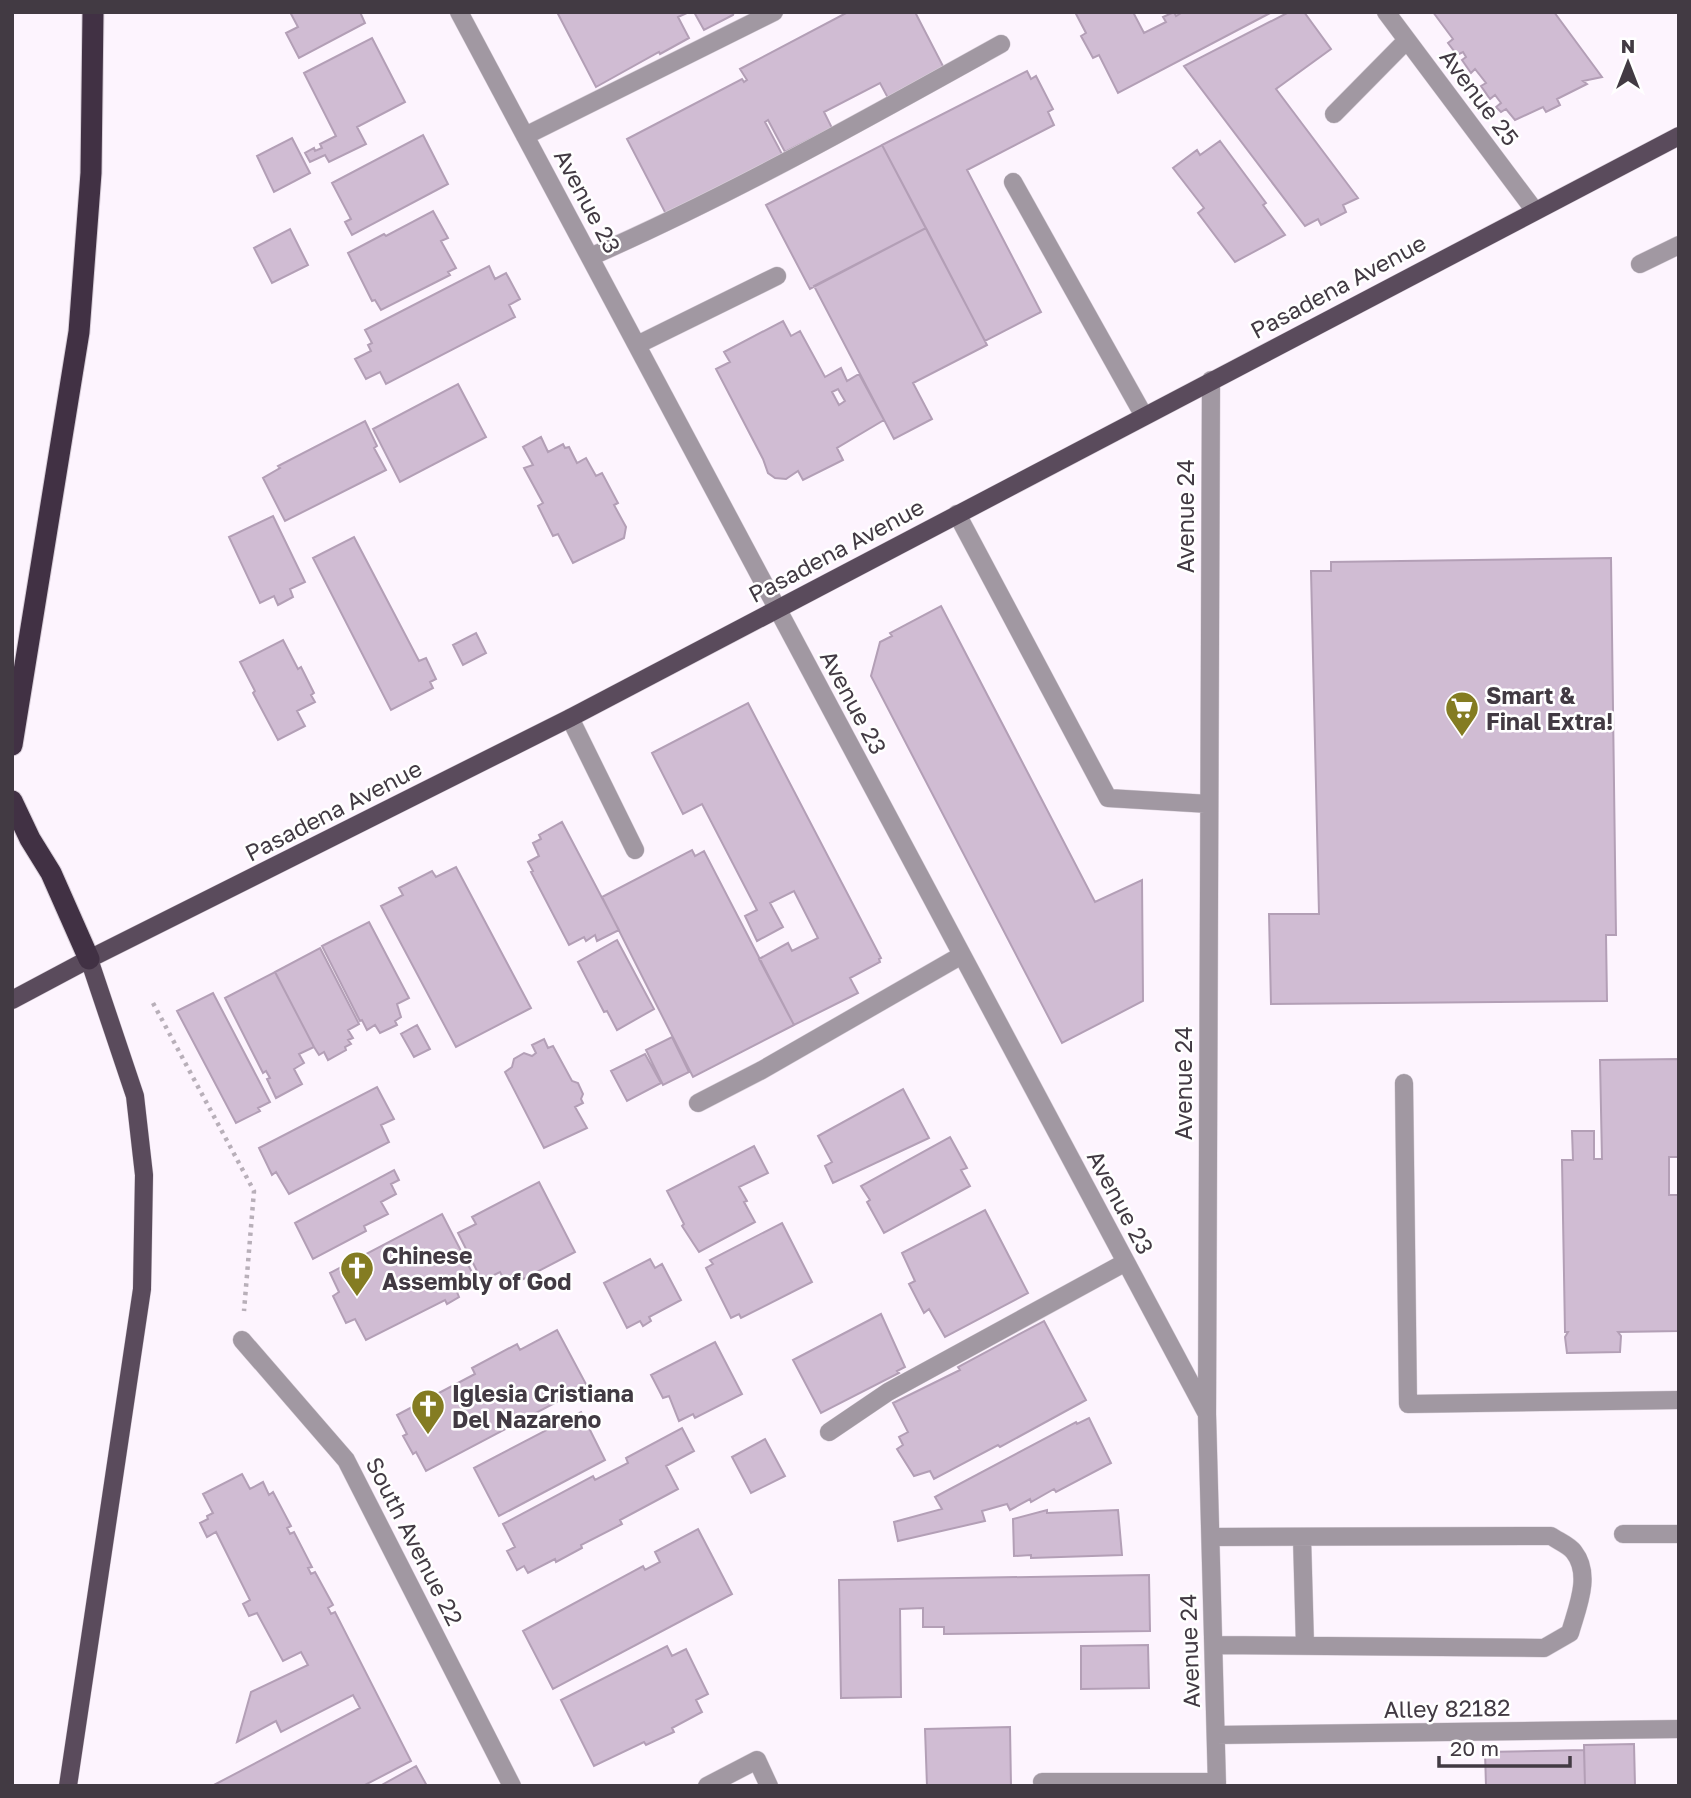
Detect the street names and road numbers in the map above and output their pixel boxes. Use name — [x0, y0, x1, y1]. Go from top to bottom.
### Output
street label: Avenue 25 — [1435, 43, 1525, 151]
street label: Avenue 23 — [549, 144, 627, 258]
street label: Pasadena Avenue — [1246, 228, 1430, 344]
street label: Avenue 24 — [1171, 459, 1199, 573]
street label: Pasadena Avenue — [744, 492, 928, 608]
street label: Avenue 23 — [815, 645, 893, 759]
street label: Pasadena Avenue — [240, 753, 426, 867]
street label: Avenue 24 — [1169, 1026, 1197, 1140]
street label: Avenue 23 — [1082, 1145, 1160, 1259]
street label: South Avenue 22 — [360, 1452, 470, 1630]
street label: Avenue 24 — [1173, 1593, 1205, 1709]
street label: Alley 82182 — [1383, 1693, 1511, 1723]

